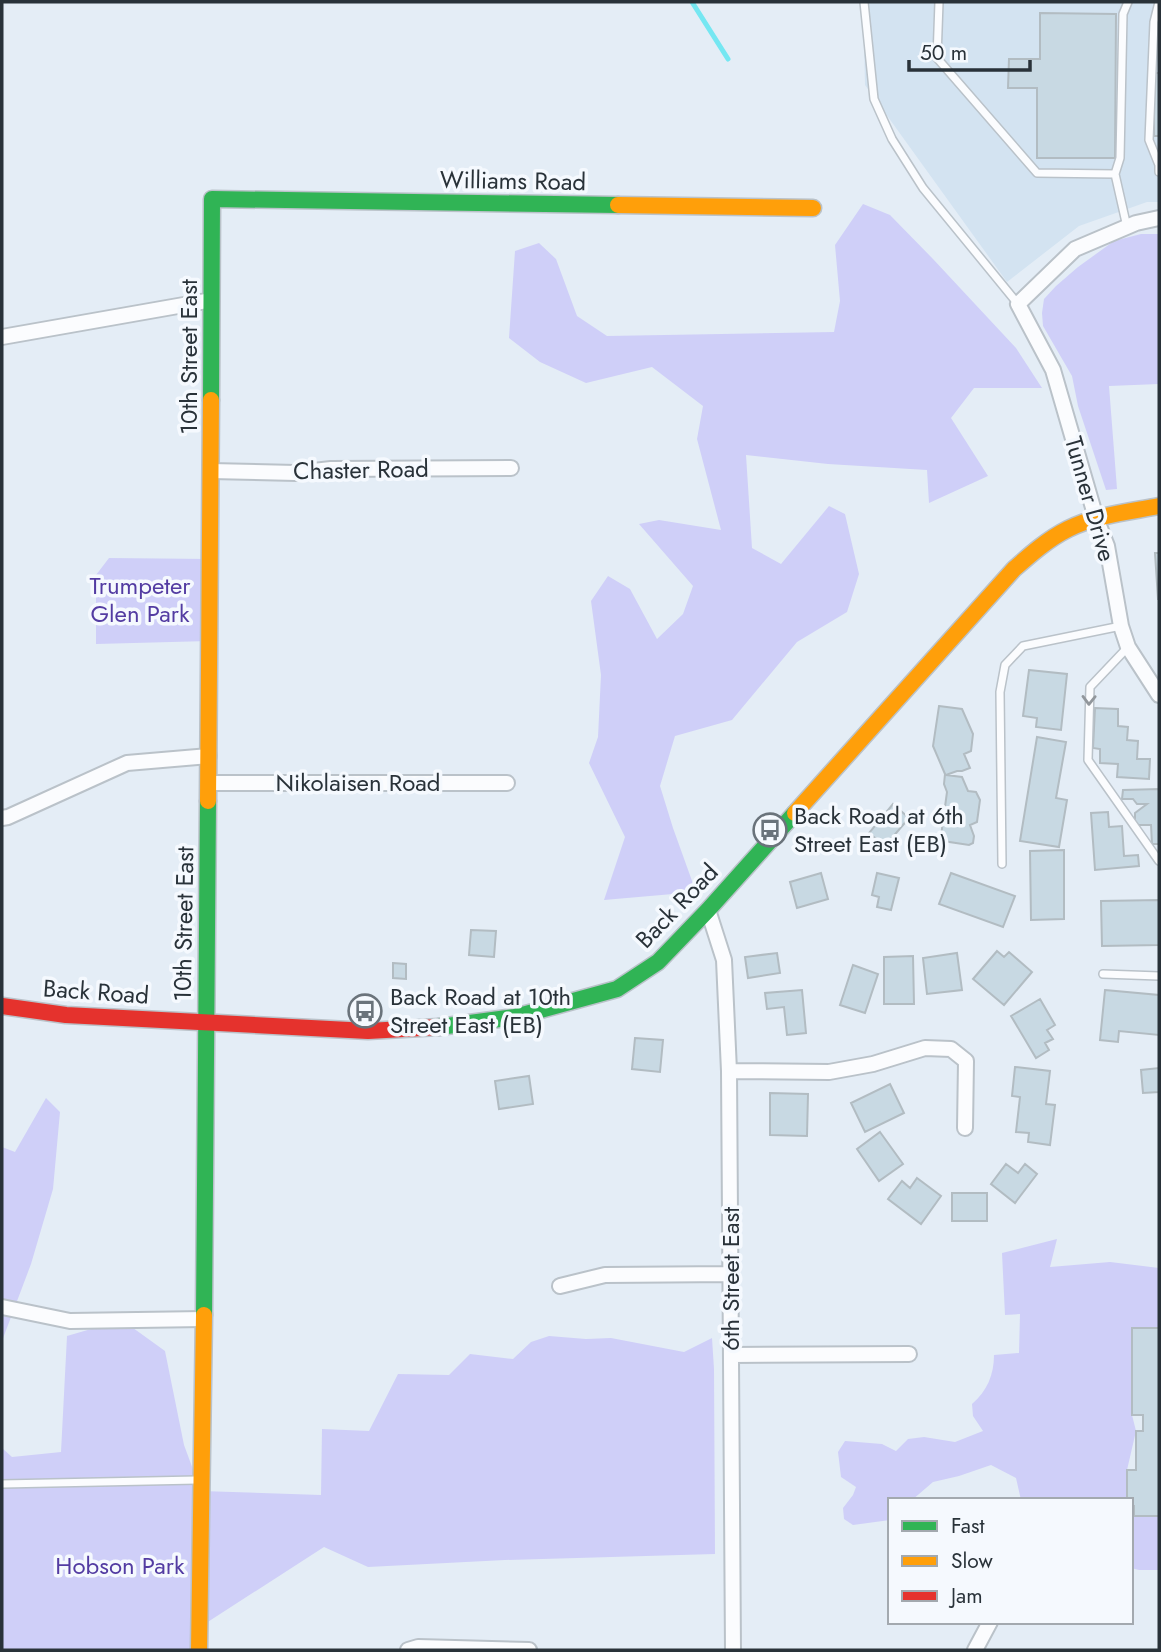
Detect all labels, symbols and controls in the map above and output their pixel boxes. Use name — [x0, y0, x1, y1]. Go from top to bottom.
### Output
scale bar — [909, 28, 1030, 72]
text: 50 m — [920, 38, 967, 68]
street label: Williams Road — [440, 162, 586, 199]
street label: 10th Street East — [171, 279, 206, 435]
street label: Tunner Drive — [1056, 432, 1125, 565]
street label: Chaster Road — [293, 451, 429, 488]
park label: Trumpeter Glen Park — [89, 568, 191, 631]
one-way arrow — [1082, 695, 1097, 706]
street label: Nikolaisen Road — [275, 765, 441, 800]
place label: Back Road at 6th Street East (EB) — [794, 798, 964, 861]
bus stop icon: Back Road at 6th Street East (EB) — [751, 811, 789, 849]
street label: 10th Street East — [165, 846, 202, 1002]
street label: Back Road — [627, 855, 726, 956]
street label: Back Road — [42, 970, 150, 1013]
place label: Back Road at 10th Street East (EB) — [390, 979, 571, 1042]
bus stop icon: Back Road at 10th Street East (EB) — [346, 992, 384, 1030]
street label: 6th Street East — [713, 1207, 748, 1351]
legend — [888, 1498, 1133, 1624]
text: Fast — [951, 1511, 984, 1541]
text: Slow — [951, 1546, 993, 1576]
park label: Hobson Park — [55, 1548, 185, 1583]
text: Jam — [948, 1581, 983, 1611]

